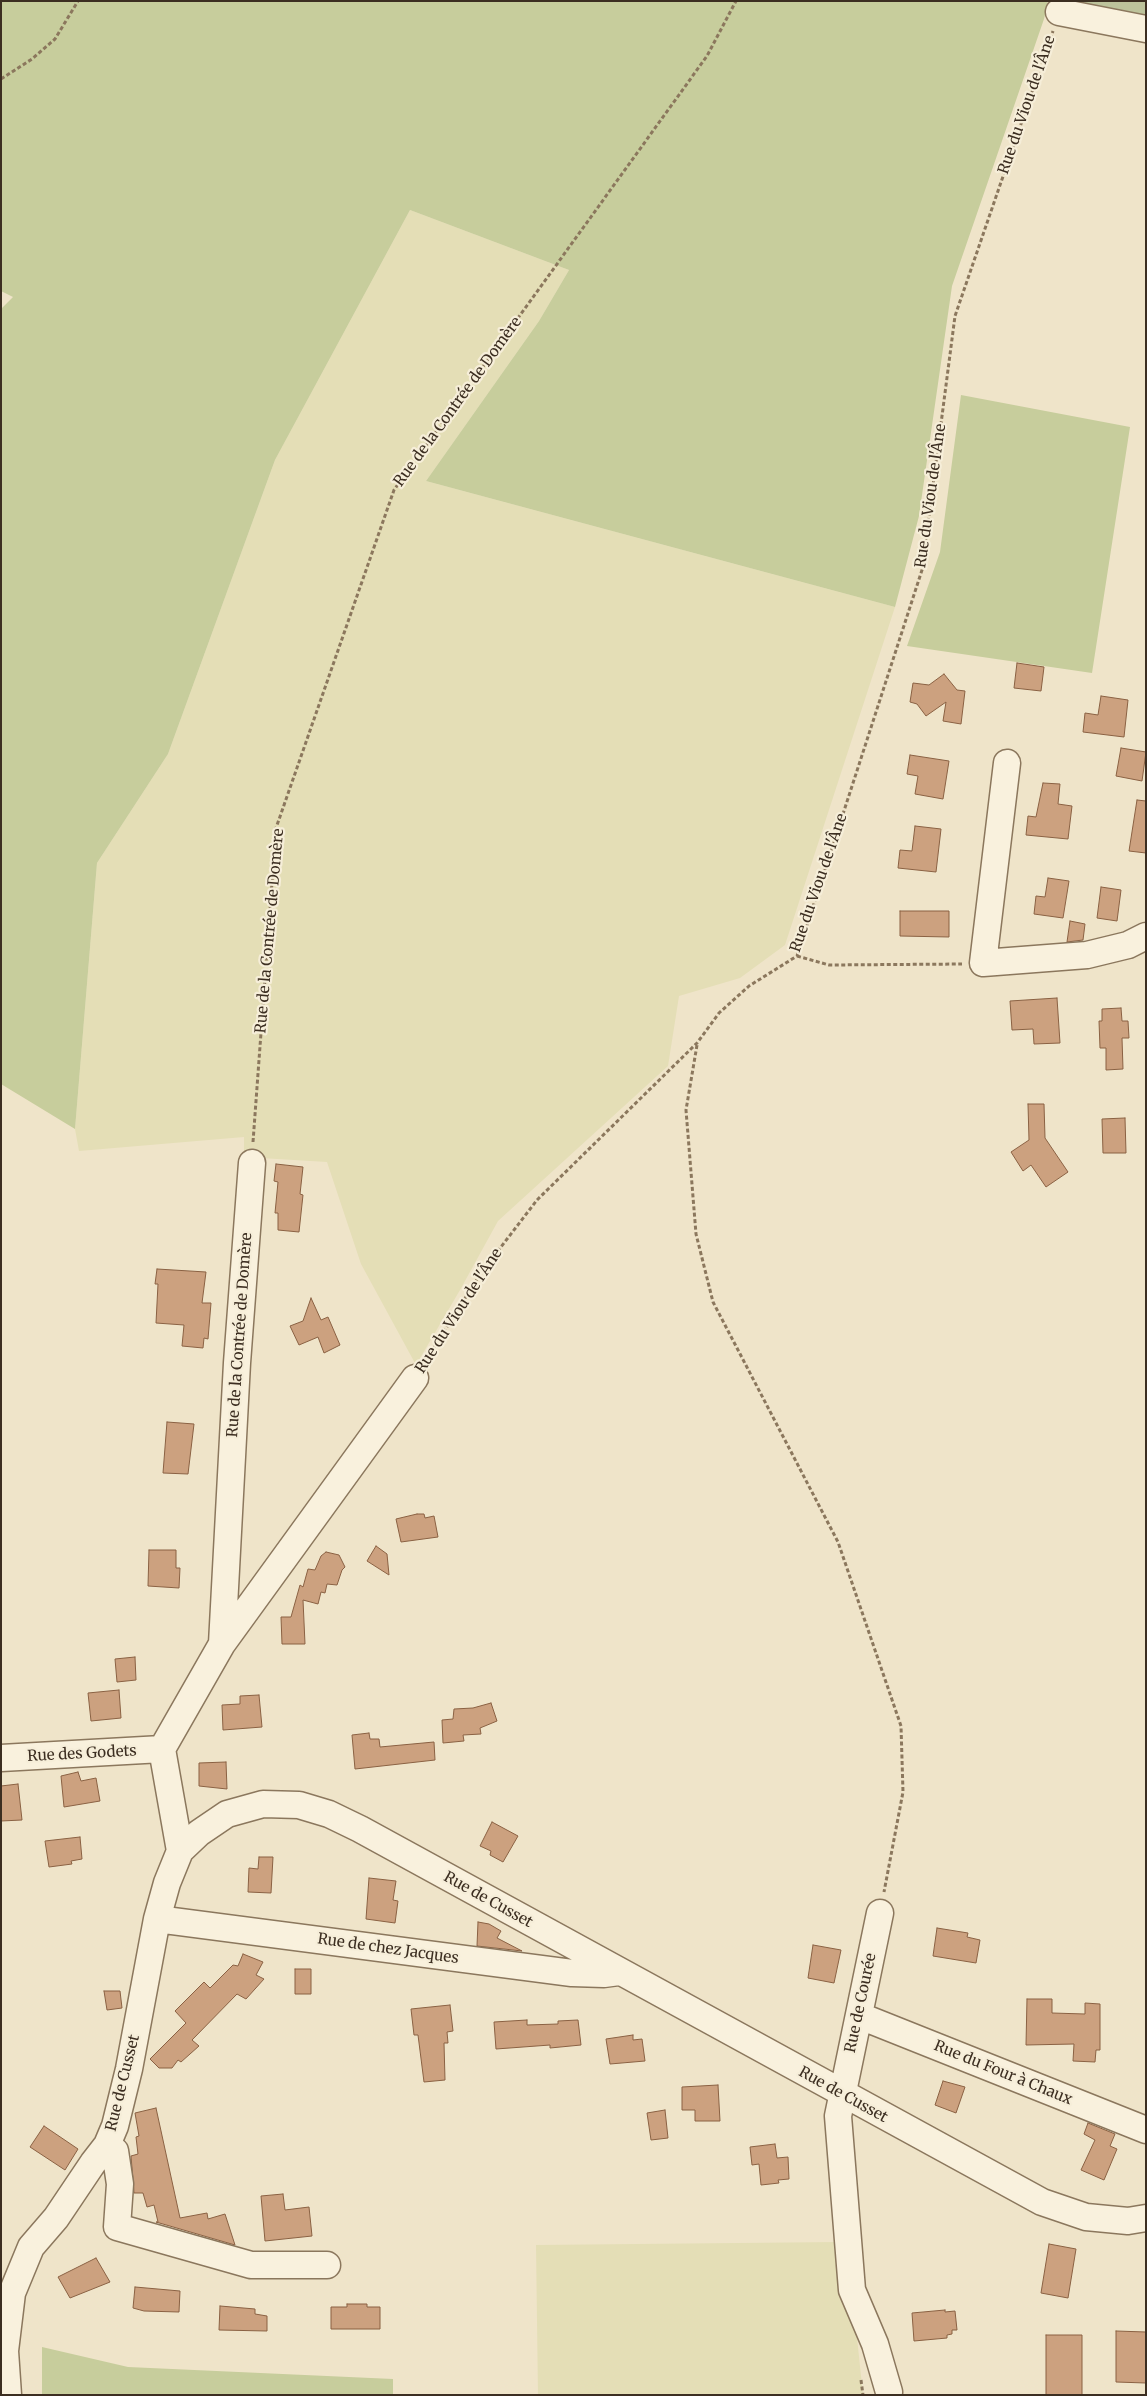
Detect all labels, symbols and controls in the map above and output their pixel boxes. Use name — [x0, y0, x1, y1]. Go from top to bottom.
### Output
street label: Rue du Viou de l'Âne — [995, 33, 1059, 177]
street label: Rue de la Contrée de Domère — [390, 314, 526, 490]
street label: Rue du Viou de l'Âne — [912, 423, 950, 569]
street label: Rue du Viou de l'Âne — [787, 811, 851, 955]
street label: Rue de la Contrée de Domère — [252, 828, 288, 1034]
street label: Rue de la Contrée de Domère — [224, 1232, 256, 1438]
street label: Rue du Viou de l'Âne — [412, 1245, 506, 1377]
street label: Rue des Godets — [27, 1742, 137, 1766]
street label: Rue de Cusset — [440, 1868, 536, 1932]
street label: Rue de chez Jacques — [316, 1930, 460, 1968]
street label: Rue de Courée — [842, 1951, 880, 2055]
street label: Rue de Cusset — [102, 2033, 144, 2133]
street label: Rue du Four à Chaux — [931, 2037, 1075, 2109]
street label: Rue de Cusset — [795, 2063, 891, 2127]

